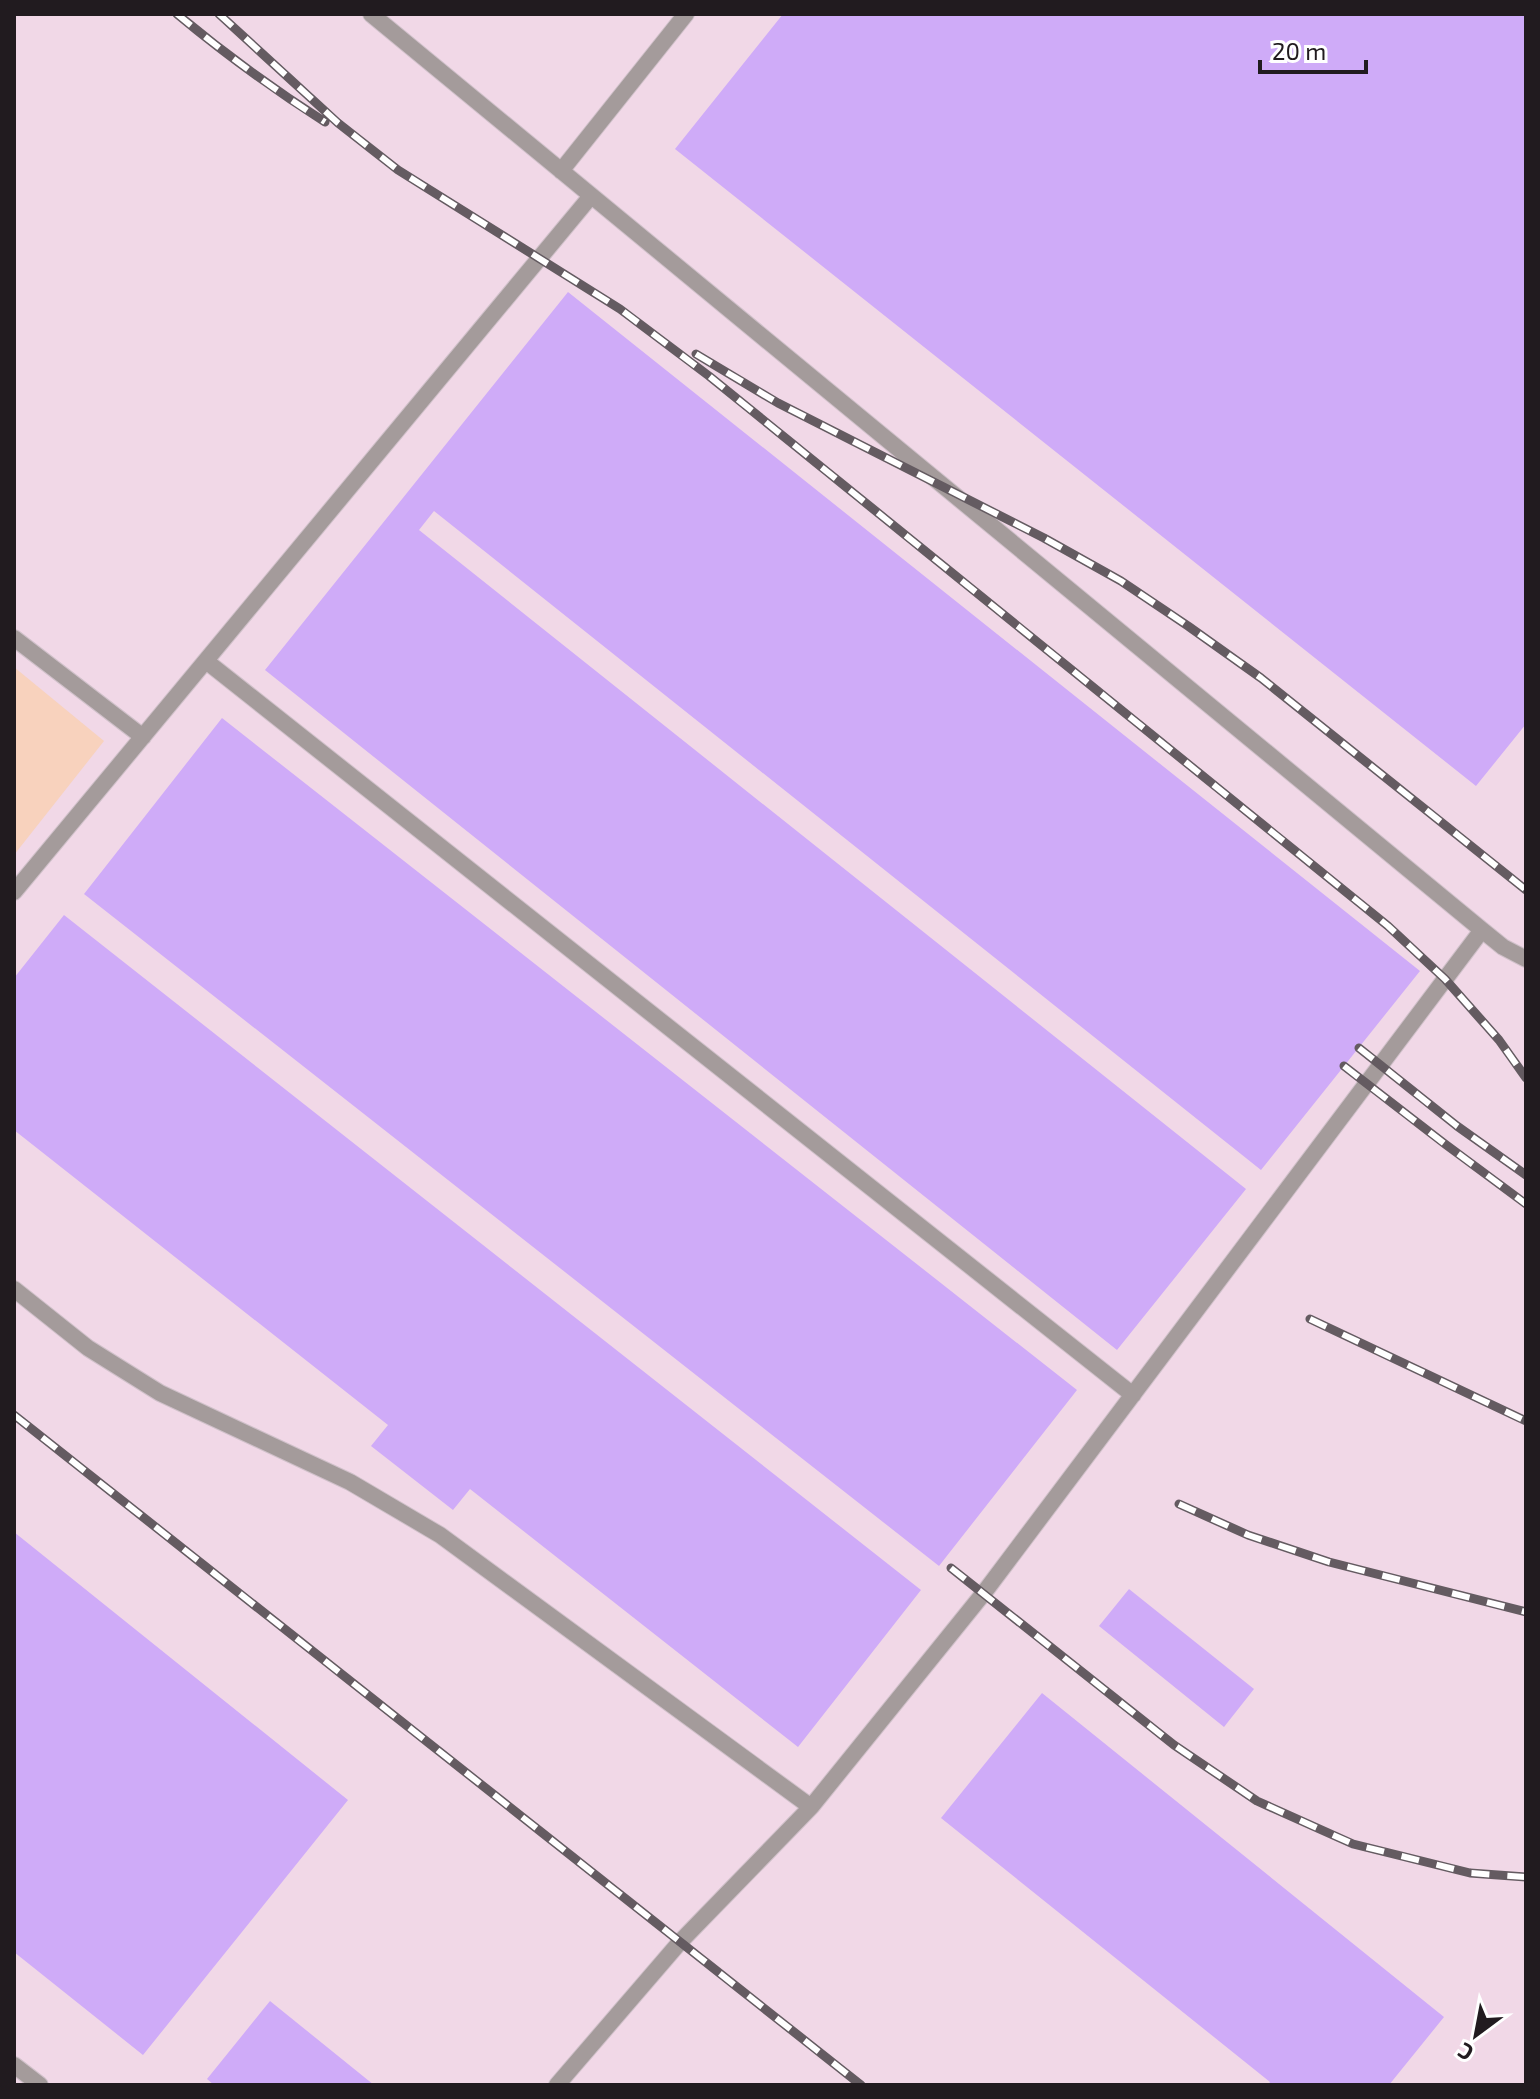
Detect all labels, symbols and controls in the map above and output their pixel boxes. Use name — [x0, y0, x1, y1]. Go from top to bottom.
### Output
scale bar — [1260, 24, 1366, 74]
text: 20 m — [1272, 36, 1326, 65]
north arrow — [1436, 1995, 1516, 2075]
text: С — [1452, 2038, 1477, 2067]

